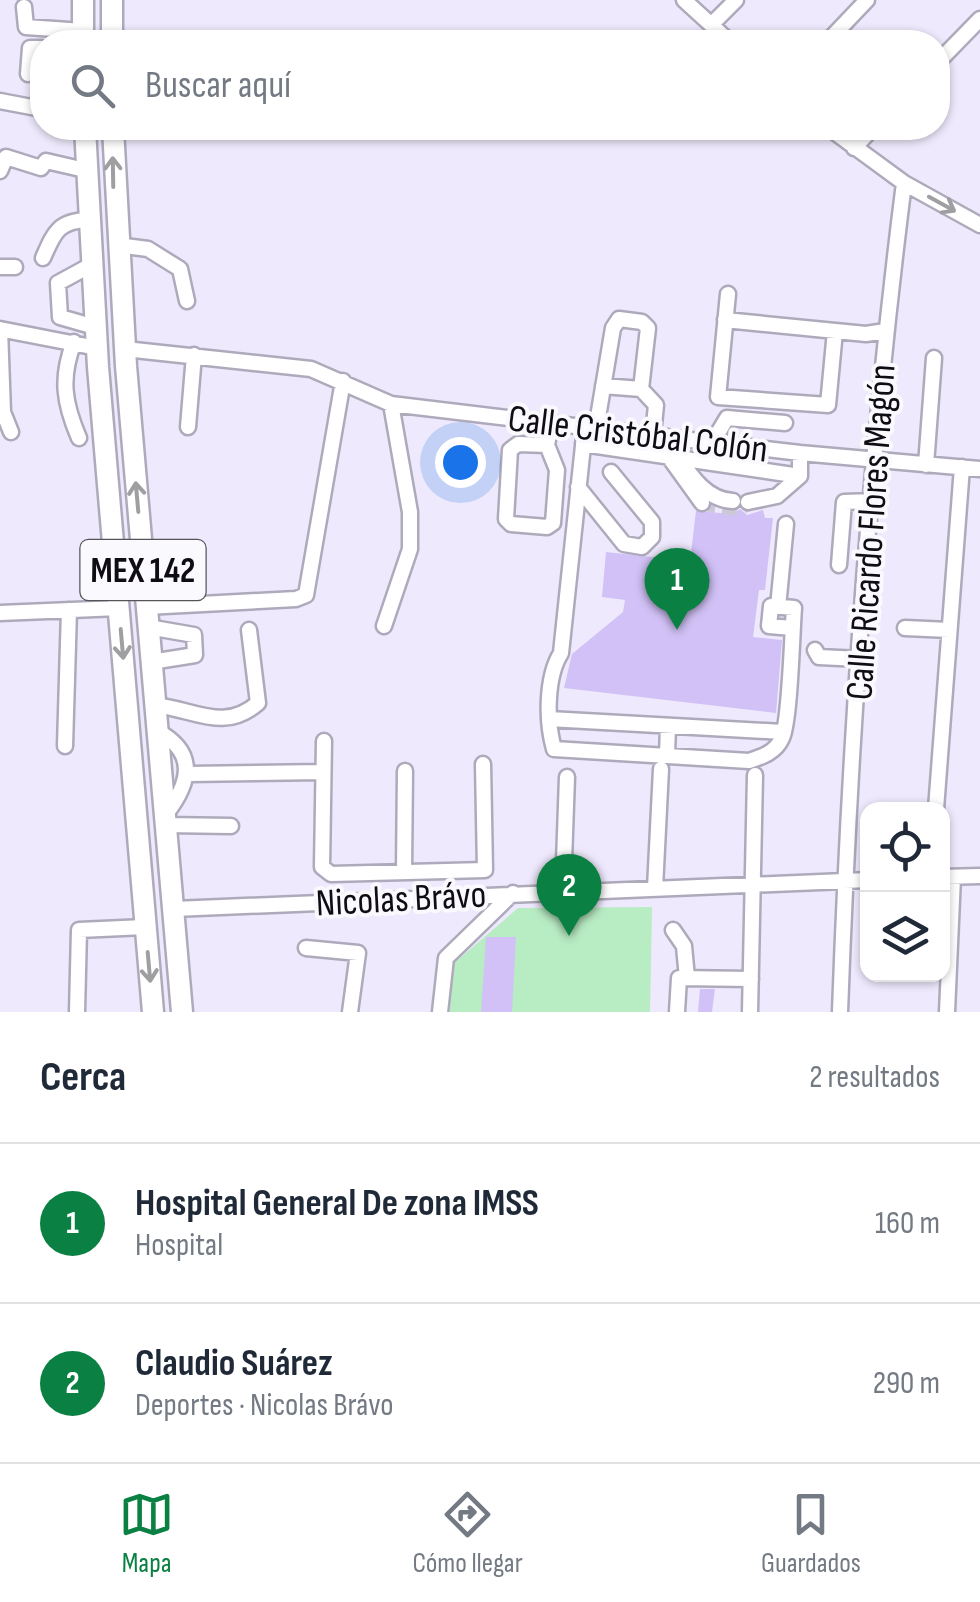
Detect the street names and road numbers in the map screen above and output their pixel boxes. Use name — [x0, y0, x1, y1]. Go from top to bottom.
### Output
street label: Calle Ricardo Flores Magón — [837, 363, 906, 702]
street label: Calle Cristóbal Colón — [505, 396, 770, 473]
road number: MEX 142 — [80, 540, 206, 600]
street label: Nicolas Brávo — [315, 873, 487, 926]

